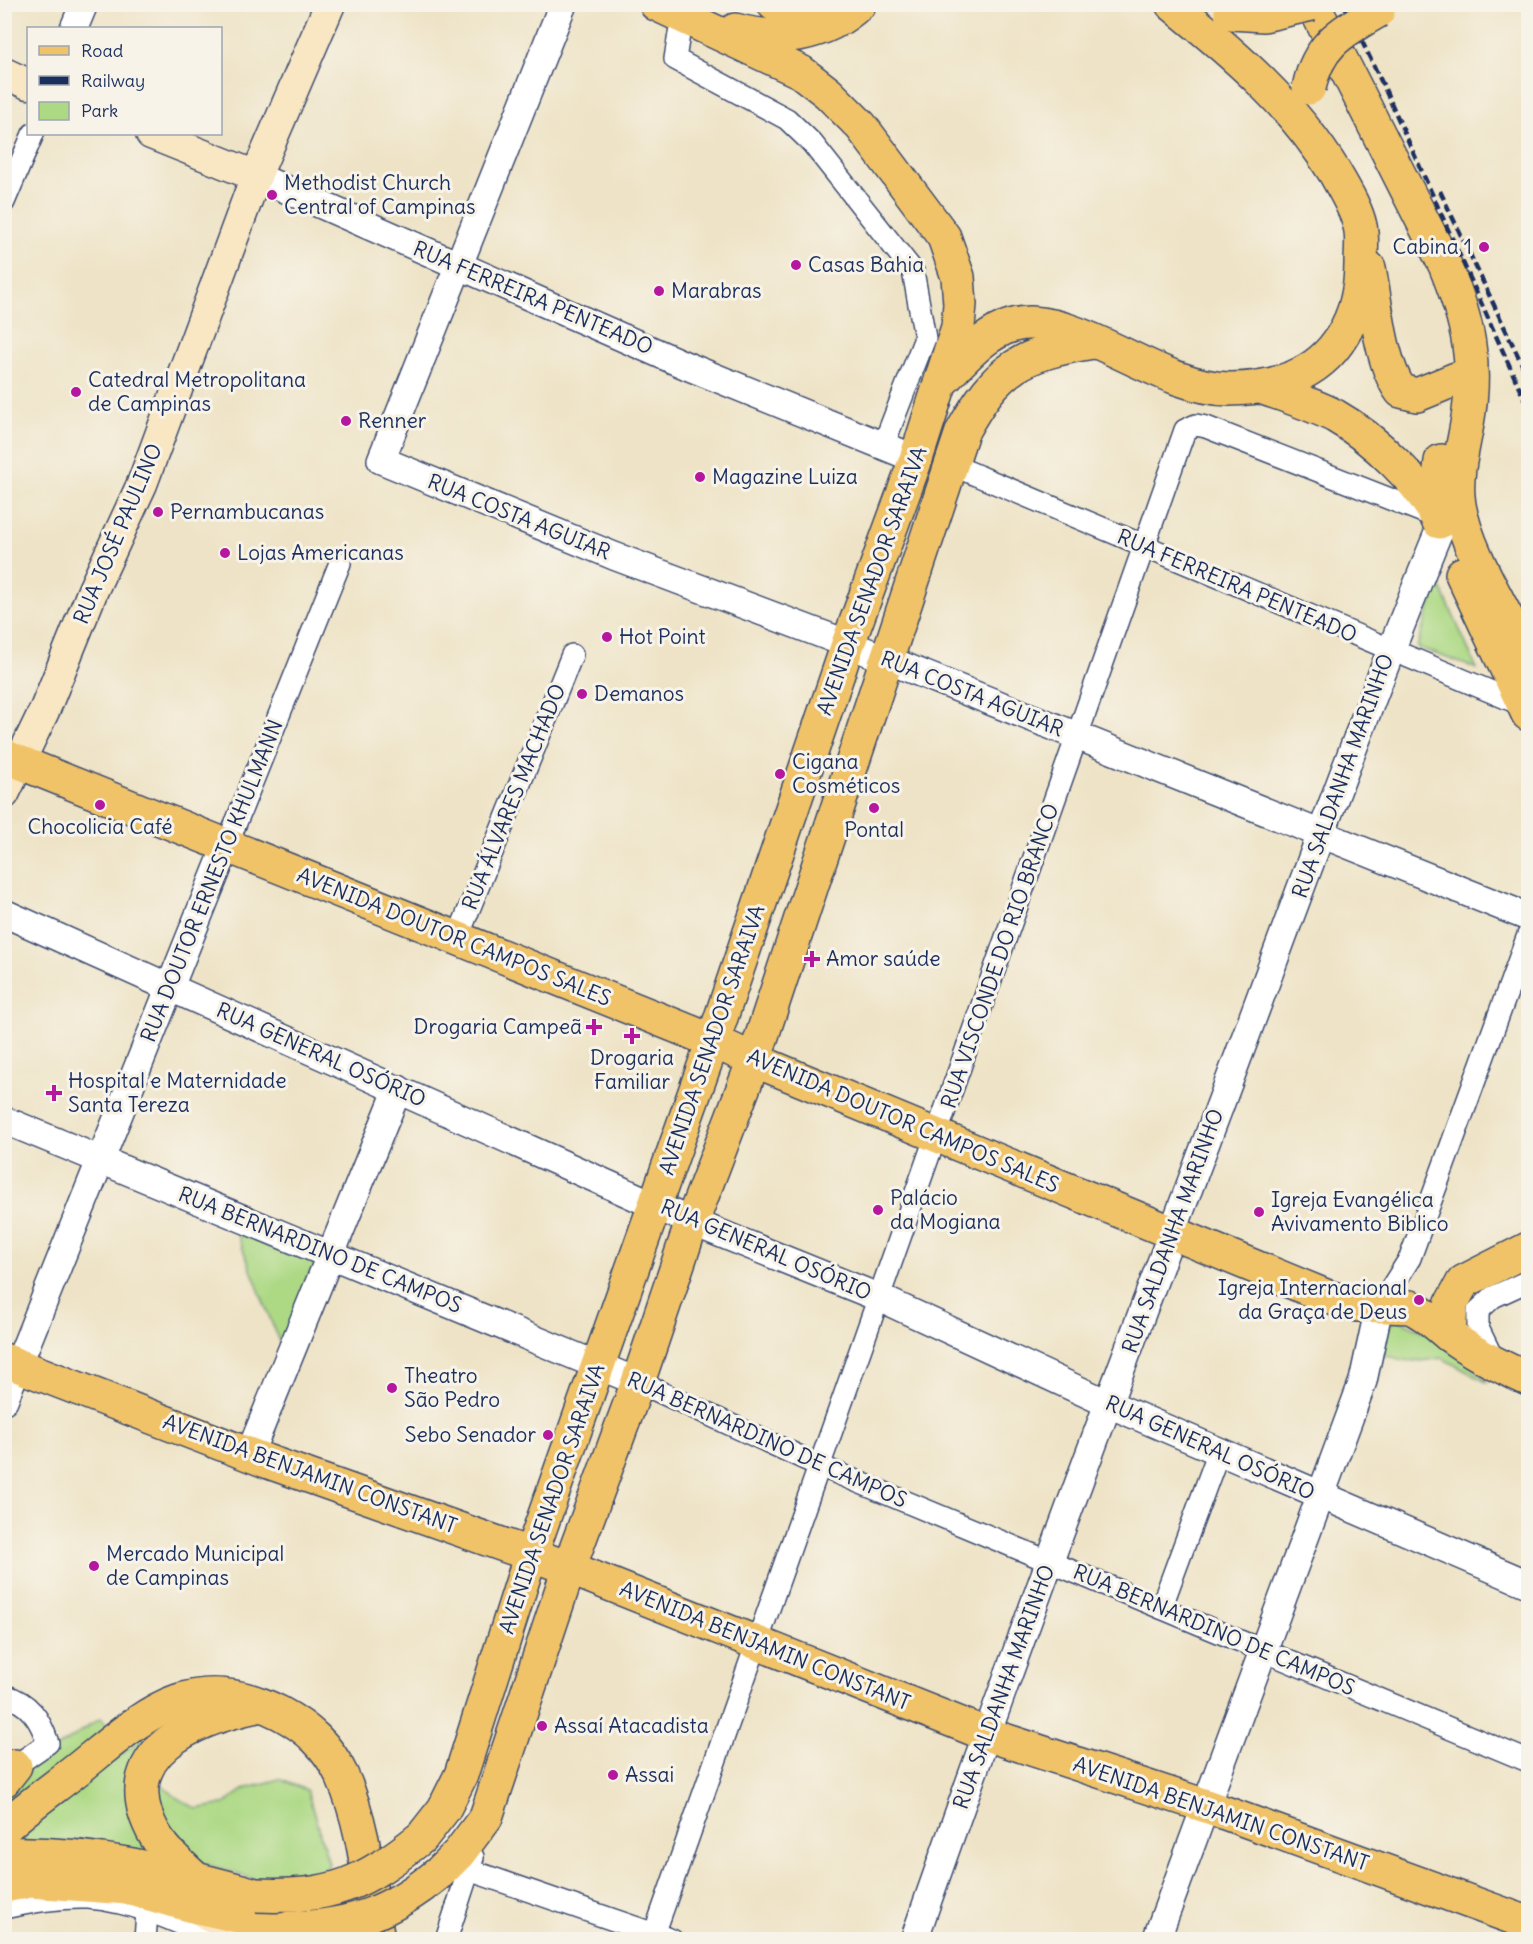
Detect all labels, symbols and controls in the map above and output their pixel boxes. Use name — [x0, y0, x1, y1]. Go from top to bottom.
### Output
legend — [27, 27, 222, 135]
text: Road — [81, 39, 124, 62]
text: Railway — [81, 69, 145, 92]
text: Park — [81, 99, 118, 122]
place label: Methodist Church Central of Campinas — [284, 169, 476, 220]
marker: Methodist Church Central of Campinas — [265, 188, 279, 202]
place label: Cabina 1 — [1393, 233, 1472, 260]
street label: RUA FERREIRA PENTEADO — [409, 235, 657, 360]
marker: Cabina 1 — [1477, 240, 1491, 254]
place label: Casas Bahia — [808, 251, 924, 278]
marker: Casas Bahia — [789, 258, 803, 272]
place label: Marabras — [671, 277, 762, 304]
marker: Marabras — [652, 284, 666, 298]
place label: Catedral Metropolitana de Campinas — [88, 366, 306, 417]
marker: Catedral Metropolitana de Campinas — [69, 385, 83, 399]
place label: Renner — [358, 407, 427, 434]
marker: Renner — [339, 414, 353, 428]
street label: RUA JOSÉ PAULINO — [67, 439, 168, 628]
street label: AVENIDA SENADOR SARAIVA — [810, 443, 933, 719]
place label: Magazine Luiza — [712, 463, 858, 490]
street label: RUA COSTA AGUIAR — [424, 467, 615, 566]
marker: Magazine Luiza — [693, 470, 707, 484]
place label: Pernambucanas — [170, 498, 324, 525]
marker: Pernambucanas — [151, 505, 165, 519]
street label: RUA FERREIRA PENTEADO — [1113, 523, 1361, 648]
place label: Lojas Americanas — [237, 539, 404, 566]
marker: Lojas Americanas — [218, 546, 232, 560]
place label: Hot Point — [619, 623, 706, 650]
marker: Hot Point — [600, 630, 614, 644]
street label: RUA COSTA AGUIAR — [877, 644, 1068, 743]
street label: RUA SALDANHA MARINHO — [1286, 650, 1399, 902]
street label: RUA ÁLVARES MACHADO — [456, 680, 571, 914]
place label: Demanos — [594, 680, 684, 707]
marker: Demanos — [575, 687, 589, 701]
street label: RUA DOUTOR ERNESTO KHULMANN — [134, 716, 289, 1046]
place label: Cigana Cosméticos — [792, 748, 900, 799]
marker: Cigana Cosméticos — [773, 767, 787, 781]
marker: Chocolicia Café — [93, 798, 107, 812]
street label: RUA VISCONDE DO RIO BRANCO — [935, 800, 1065, 1112]
marker: Pontal — [867, 801, 881, 815]
place label: Chocolicia Café — [27, 813, 173, 840]
place label: Pontal — [844, 816, 904, 843]
street label: AVENIDA DOUTOR CAMPOS SALES — [293, 861, 615, 1012]
street label: AVENIDA SENADOR SARAIVA — [653, 901, 771, 1179]
place label: Amor saúde — [826, 945, 940, 972]
marker: Amor saúde — [803, 950, 821, 968]
street label: RUA GENERAL OSÓRIO — [212, 996, 430, 1113]
place label: Drogaria Campeã — [414, 1013, 582, 1040]
marker: Drogaria Campeã — [587, 1020, 601, 1034]
marker: Drogaria Familiar — [625, 1029, 639, 1043]
street label: AVENIDA DOUTOR CAMPOS SALES — [743, 1042, 1063, 1199]
place label: Drogaria Familiar — [590, 1044, 674, 1095]
place label: Hospital e Maternidade Santa Tereza — [68, 1067, 286, 1118]
marker: Hospital e Maternidade Santa Tereza — [45, 1084, 63, 1102]
street label: RUA SALDANHA MARINHO — [1116, 1105, 1229, 1357]
street label: RUA BERNARDINO DE CAMPOS — [174, 1180, 466, 1319]
place label: Palácio da Mogiana — [890, 1184, 1001, 1235]
place label: Igreja Evangélica Avivamento Biblico — [1271, 1186, 1449, 1237]
street label: RUA GENERAL OSÓRIO — [657, 1193, 876, 1306]
marker: Palácio da Mogiana — [871, 1203, 885, 1217]
marker: Igreja Evangélica Avivamento Biblico — [1252, 1205, 1266, 1219]
place label: Igreja Internacional da Graça de Deus — [1218, 1274, 1407, 1325]
marker: Igreja Internacional da Graça de Deus — [1412, 1293, 1426, 1307]
street label: AVENIDA SENADOR SARAIVA — [493, 1360, 611, 1638]
place label: Theatro São Pedro — [404, 1362, 500, 1413]
street label: RUA BERNARDINO DE CAMPOS — [623, 1365, 911, 1514]
marker: Theatro São Pedro — [385, 1381, 399, 1395]
street label: RUA GENERAL OSÓRIO — [1101, 1389, 1319, 1506]
street label: AVENIDA BENJAMIN CONSTANT — [160, 1408, 461, 1539]
place label: Sebo Senador — [405, 1421, 536, 1448]
marker: Sebo Senador — [541, 1428, 555, 1442]
place label: Mercado Municipal de Campinas — [106, 1540, 284, 1591]
street label: RUA BERNARDINO DE CAMPOS — [1069, 1558, 1359, 1701]
marker: Mercado Municipal de Campinas — [87, 1559, 101, 1573]
street label: RUA SALDANHA MARINHO — [947, 1561, 1060, 1813]
street label: AVENIDA BENJAMIN CONSTANT — [616, 1575, 914, 1716]
place label: Assaí Atacadista — [554, 1712, 709, 1739]
marker: Assaí Atacadista — [535, 1719, 549, 1733]
street label: AVENIDA BENJAMIN CONSTANT — [1070, 1750, 1372, 1877]
place label: Assai — [625, 1761, 674, 1788]
marker: Assai — [606, 1768, 620, 1782]

